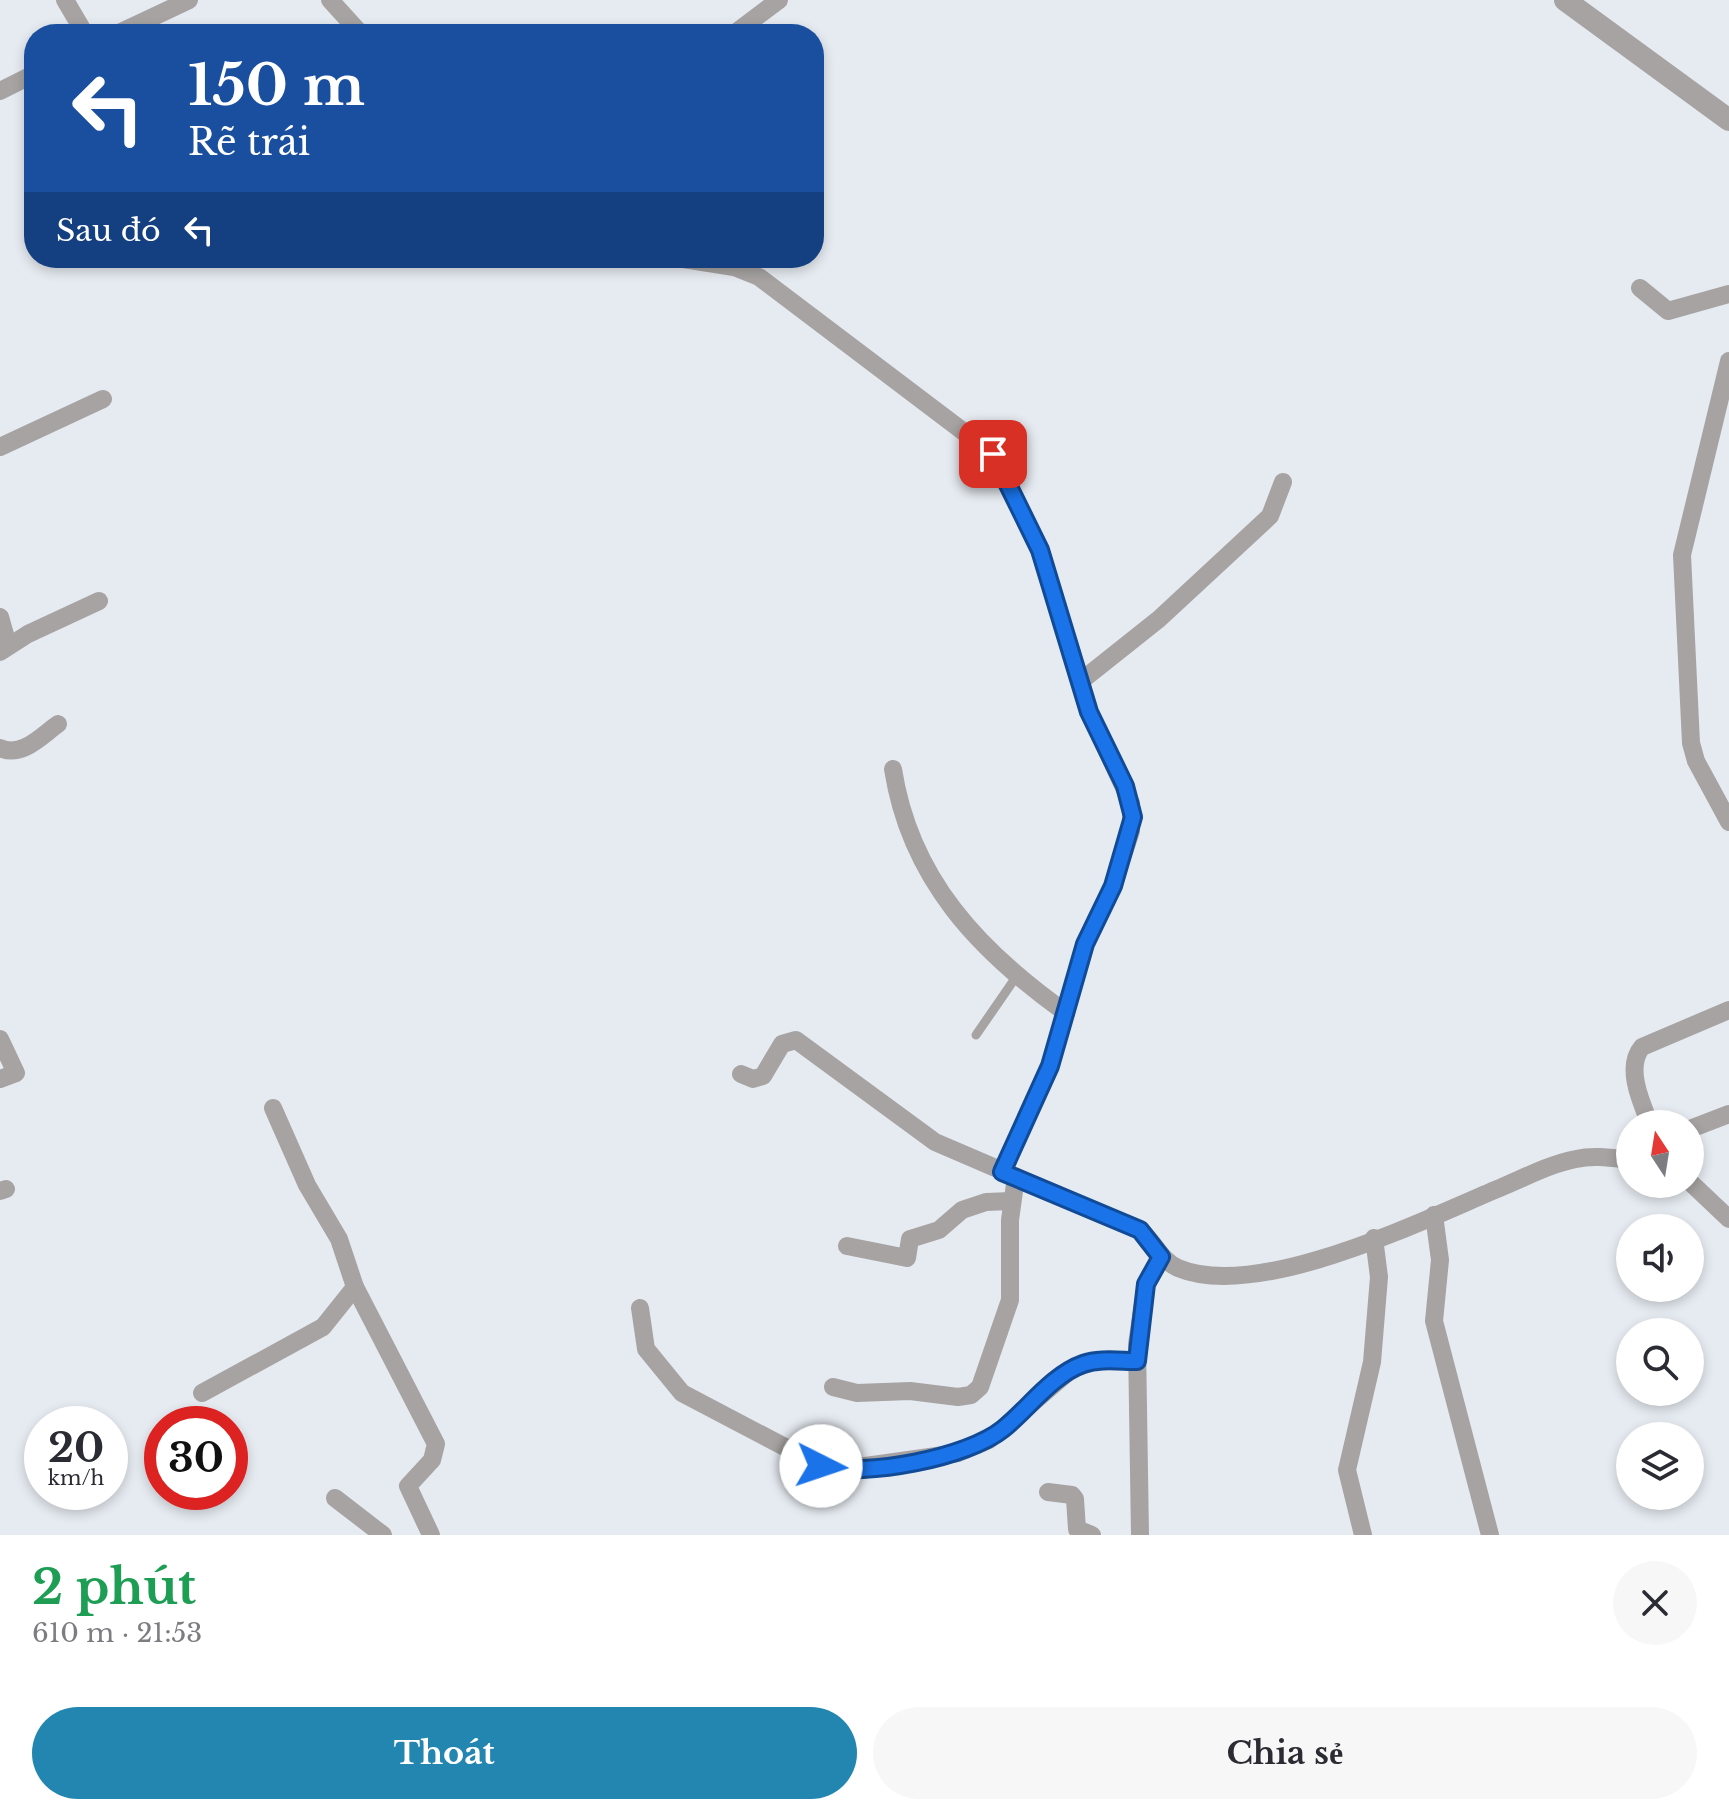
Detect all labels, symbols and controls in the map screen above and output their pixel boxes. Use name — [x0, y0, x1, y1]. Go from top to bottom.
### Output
text: 150 m — [188, 51, 365, 120]
icon: left — [56, 56, 160, 160]
text: Rẽ trái — [188, 120, 310, 165]
icon: left — [177, 208, 221, 252]
text: Sau đó — [56, 212, 161, 249]
pin — [959, 420, 1027, 488]
icon: arrive — [971, 432, 1015, 476]
north arrow — [1616, 1110, 1704, 1198]
map controls — [1616, 1110, 1704, 1510]
button: sound — [1616, 1214, 1704, 1302]
button: search — [1616, 1318, 1704, 1406]
speed limit sign: 30 — [144, 1406, 248, 1510]
button: layers — [1616, 1422, 1704, 1510]
text: 20 — [48, 1423, 104, 1473]
position arrow — [779, 1424, 863, 1508]
text: km/h — [48, 1466, 104, 1490]
text: 2 phút — [32, 1557, 196, 1617]
button: close — [1613, 1561, 1697, 1645]
text: 610 m · 21:53 — [32, 1617, 202, 1649]
button: Thoát — [32, 1707, 857, 1799]
button: Chia sẻ — [873, 1707, 1697, 1799]

